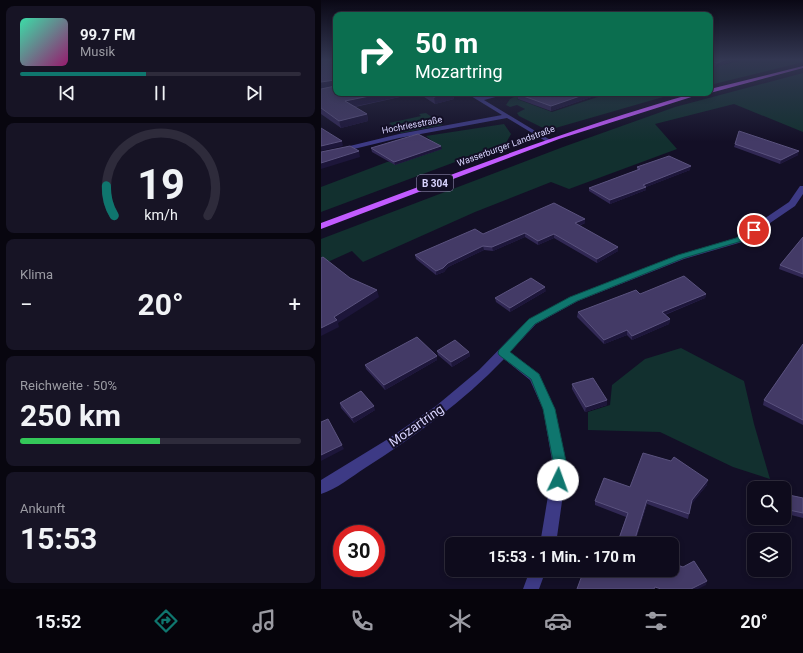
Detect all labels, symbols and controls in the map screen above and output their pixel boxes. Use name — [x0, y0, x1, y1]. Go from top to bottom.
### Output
text: 99.7 FM — [80, 26, 135, 44]
text: 50 m — [415, 27, 478, 60]
icon: right — [349, 28, 401, 80]
text: Musik — [80, 44, 115, 59]
text: Mozartring — [415, 61, 503, 82]
icon: previous — [56, 82, 78, 104]
icon: pause — [149, 82, 171, 104]
icon: next — [243, 82, 265, 104]
street label: Hochriesstraße — [381, 114, 443, 136]
street label: Wasserburger Landstraße — [456, 124, 556, 168]
text: 19 — [137, 160, 184, 209]
road number: B 304 — [417, 175, 453, 191]
text: km/h — [144, 206, 177, 222]
pin — [737, 213, 771, 247]
icon: arrive — [743, 219, 765, 241]
text: Klima — [20, 267, 53, 282]
text: 20° — [137, 287, 184, 322]
text: − — [20, 292, 33, 317]
text: + — [289, 292, 301, 317]
text: Reichweite · 50% — [20, 378, 117, 393]
text: 250 km — [20, 398, 121, 433]
street label: Mozartring — [386, 401, 446, 450]
position arrow — [537, 459, 579, 501]
map controls — [747, 481, 791, 577]
button: search — [747, 481, 791, 525]
text: Ankunft — [20, 501, 65, 516]
text: 15:53 — [20, 521, 97, 556]
speed limit sign: 30 — [333, 525, 385, 577]
button: layers — [747, 533, 791, 577]
text: 15:53 · 1 Min. · 170 m — [488, 548, 636, 566]
icon: directions — [152, 607, 180, 635]
icon: music — [250, 607, 278, 635]
icon: phone — [348, 607, 376, 635]
icon: climate — [446, 607, 474, 635]
icon: car — [544, 607, 572, 635]
icon: filters — [642, 607, 670, 635]
text: 15:52 — [35, 611, 81, 632]
text: 20° — [740, 611, 768, 632]

